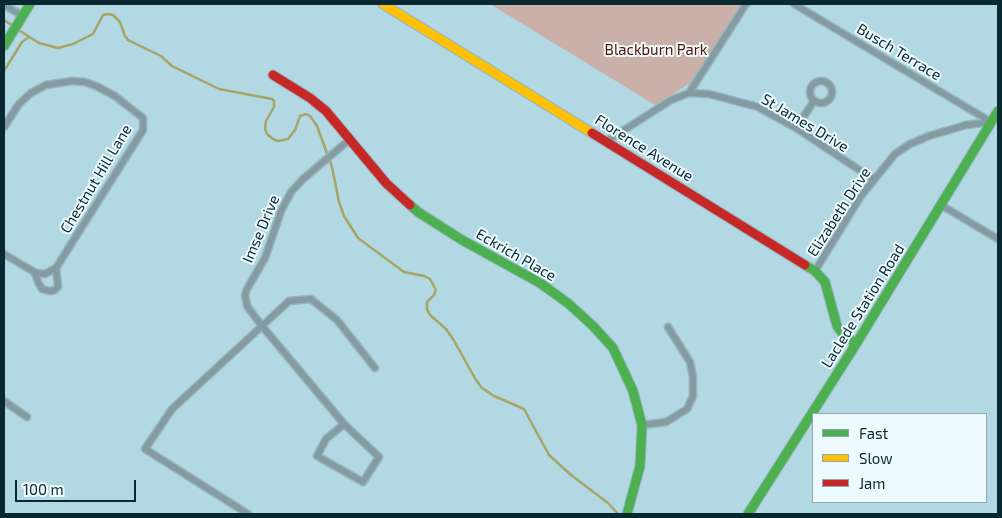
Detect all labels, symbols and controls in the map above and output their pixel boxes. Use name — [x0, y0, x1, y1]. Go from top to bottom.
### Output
street label: Busch Terrace — [853, 20, 945, 84]
park label: Blackburn Park — [605, 41, 707, 59]
street label: St James Drive — [758, 90, 852, 156]
street label: Florence Avenue — [592, 111, 696, 185]
street label: Chestnut Hill Lane — [56, 121, 136, 237]
street label: Elizabeth Drive — [804, 164, 874, 260]
street label: Imse Drive — [239, 192, 283, 266]
street label: Eckrich Place — [473, 225, 559, 285]
street label: Laclede Station Road — [818, 241, 908, 371]
legend — [812, 413, 987, 503]
text: Fast — [859, 424, 888, 442]
text: Slow — [859, 449, 893, 467]
scale bar — [18, 470, 139, 502]
text: Jam — [859, 474, 885, 492]
text: 100 m — [23, 480, 64, 498]

